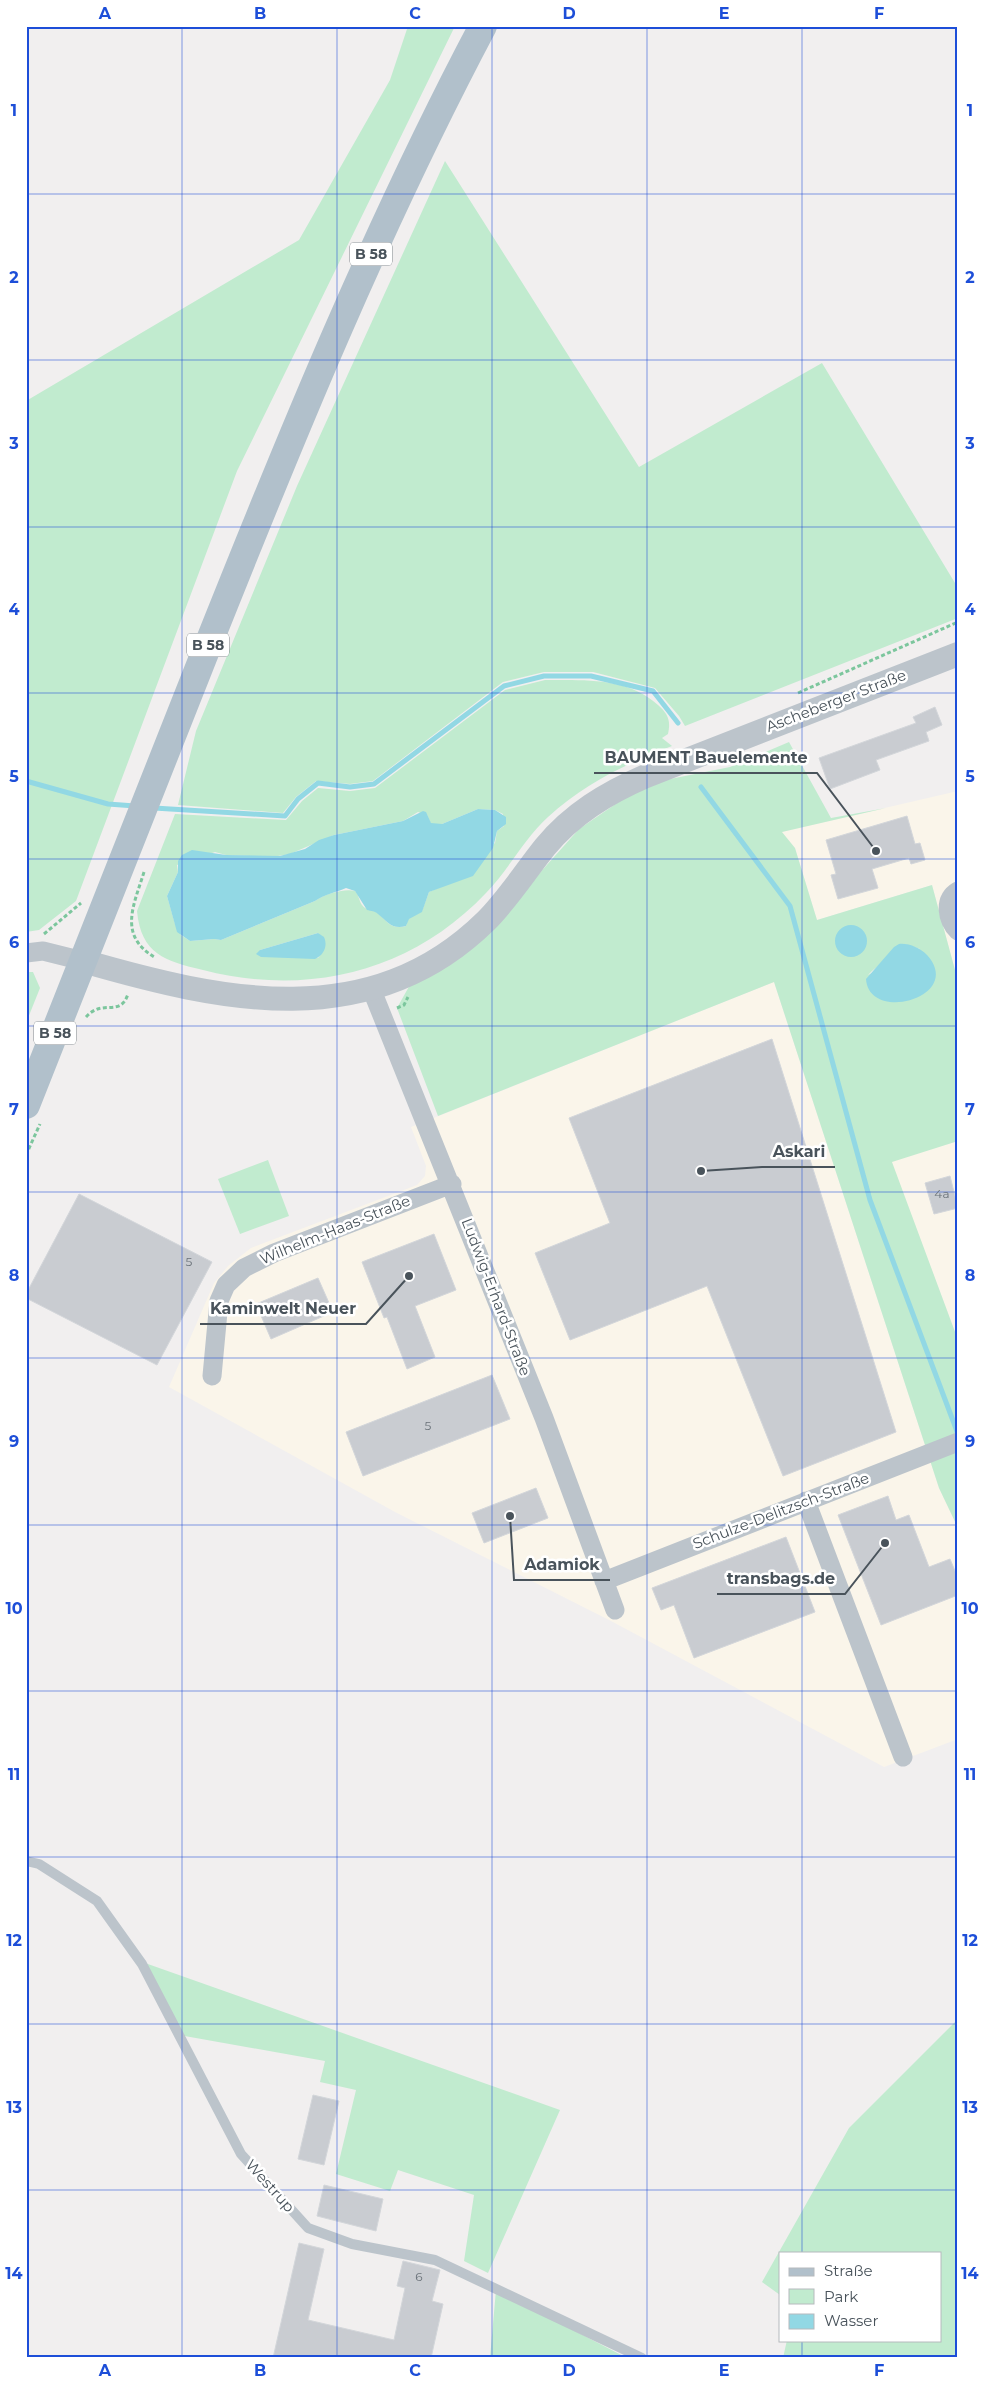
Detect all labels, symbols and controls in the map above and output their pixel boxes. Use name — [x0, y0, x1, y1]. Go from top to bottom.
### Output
text: A — [98, 4, 112, 23]
text: B — [254, 4, 266, 23]
text: C — [409, 4, 421, 23]
text: D — [562, 4, 576, 23]
text: E — [719, 4, 729, 23]
text: F — [874, 4, 884, 23]
text: 1 — [11, 101, 17, 120]
text: 1 — [967, 101, 973, 120]
road number: B 58 — [350, 242, 392, 266]
text: 2 — [9, 268, 19, 287]
text: 2 — [965, 268, 975, 287]
text: 3 — [8, 434, 19, 453]
text: 3 — [964, 434, 975, 453]
text: 4 — [8, 600, 20, 619]
text: 4 — [964, 600, 976, 619]
road number: B 58 — [187, 634, 229, 656]
street label: Ascheberger Straße — [763, 665, 909, 736]
callout: BAUMENT Bauelemente — [594, 742, 817, 773]
text: BAUMENT Bauelemente — [604, 748, 808, 767]
text: 5 — [9, 767, 19, 786]
text: 5 — [965, 767, 975, 786]
text: 6 — [9, 933, 19, 952]
text: 6 — [965, 933, 975, 952]
road number: B 58 — [34, 1021, 76, 1044]
text: 7 — [9, 1100, 19, 1119]
text: 7 — [965, 1100, 975, 1119]
callout: Askari — [762, 1136, 835, 1167]
text: Askari — [772, 1142, 825, 1161]
house number: 4a — [934, 1186, 950, 1201]
street label: Wilhelm-Haas-Straße — [257, 1191, 413, 1268]
street label: Ludwig-Erhard-Straße — [458, 1215, 535, 1378]
house number: 5 — [186, 1254, 193, 1269]
text: 8 — [9, 1266, 19, 1285]
text: 8 — [965, 1266, 975, 1285]
callout: Kaminwelt Neuer — [200, 1293, 366, 1324]
text: Kaminwelt Neuer — [210, 1299, 356, 1318]
house number: 5 — [425, 1418, 432, 1433]
text: 9 — [9, 1432, 19, 1451]
text: 9 — [965, 1432, 975, 1451]
street label: Schulze-Delitzsch-Straße — [690, 1468, 872, 1553]
callout: Adamiok — [514, 1549, 610, 1580]
text: Adamiok — [523, 1555, 600, 1574]
callout: transbags.de — [717, 1563, 845, 1594]
text: transbags.de — [727, 1569, 835, 1588]
text: 10 — [5, 1599, 23, 1618]
text: 10 — [961, 1599, 979, 1618]
text: 11 — [8, 1765, 20, 1784]
text: 11 — [964, 1765, 976, 1784]
text: 12 — [6, 1931, 22, 1950]
text: 12 — [962, 1931, 978, 1950]
text: 13 — [6, 2098, 22, 2117]
text: 13 — [962, 2098, 978, 2117]
street label: Westrup — [242, 2155, 299, 2216]
legend — [779, 2252, 942, 2342]
text: Straße — [824, 2261, 873, 2280]
text: 14 — [5, 2264, 23, 2283]
text: 14 — [961, 2264, 979, 2283]
house number: 6 — [415, 2269, 423, 2284]
text: Park — [824, 2287, 858, 2306]
text: Wasser — [824, 2311, 878, 2330]
text: A — [98, 2361, 112, 2380]
text: B — [254, 2361, 266, 2380]
text: C — [409, 2361, 421, 2380]
text: D — [562, 2361, 576, 2380]
text: E — [719, 2361, 729, 2380]
text: F — [874, 2361, 884, 2380]

